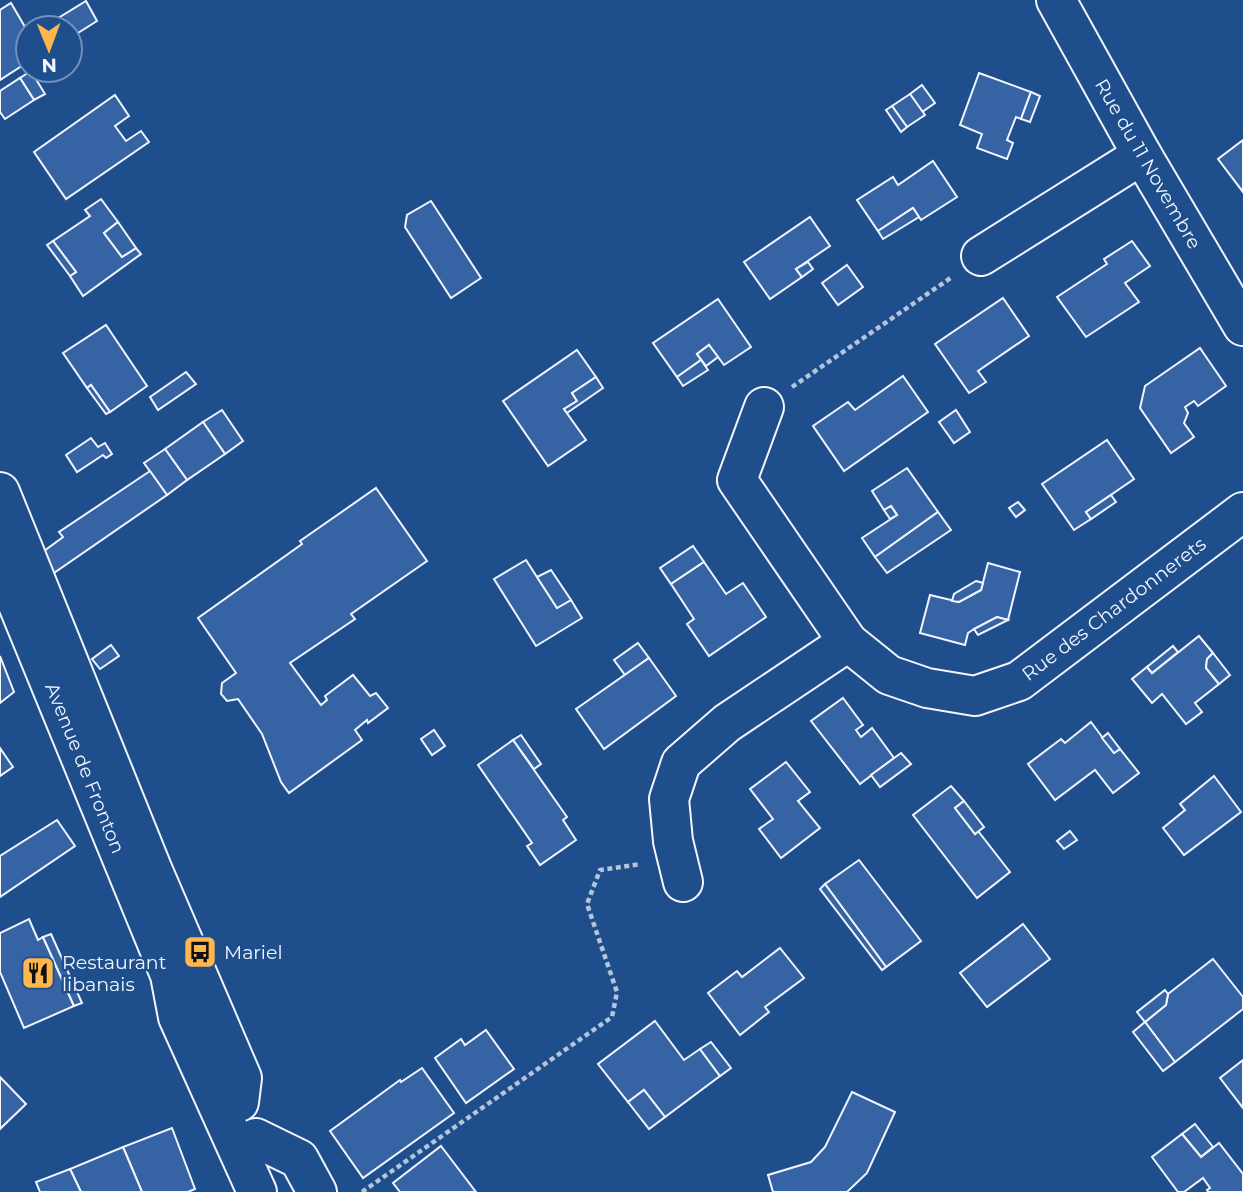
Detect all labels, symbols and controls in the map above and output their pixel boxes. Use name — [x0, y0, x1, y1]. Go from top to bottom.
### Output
north arrow — [14, 14, 84, 84]
text: N — [41, 54, 57, 77]
street label: Rue du 11 Novembre — [1090, 75, 1206, 253]
street label: Rue des Chardonnerets — [1018, 532, 1210, 686]
street label: Avenue de Fronton — [40, 679, 130, 857]
bus stop icon: Mariel — [181, 933, 219, 971]
place label: Mariel — [224, 941, 283, 964]
place label: Restaurant libanais — [62, 951, 167, 996]
restaurant icon: Restaurant libanais — [19, 954, 57, 992]

